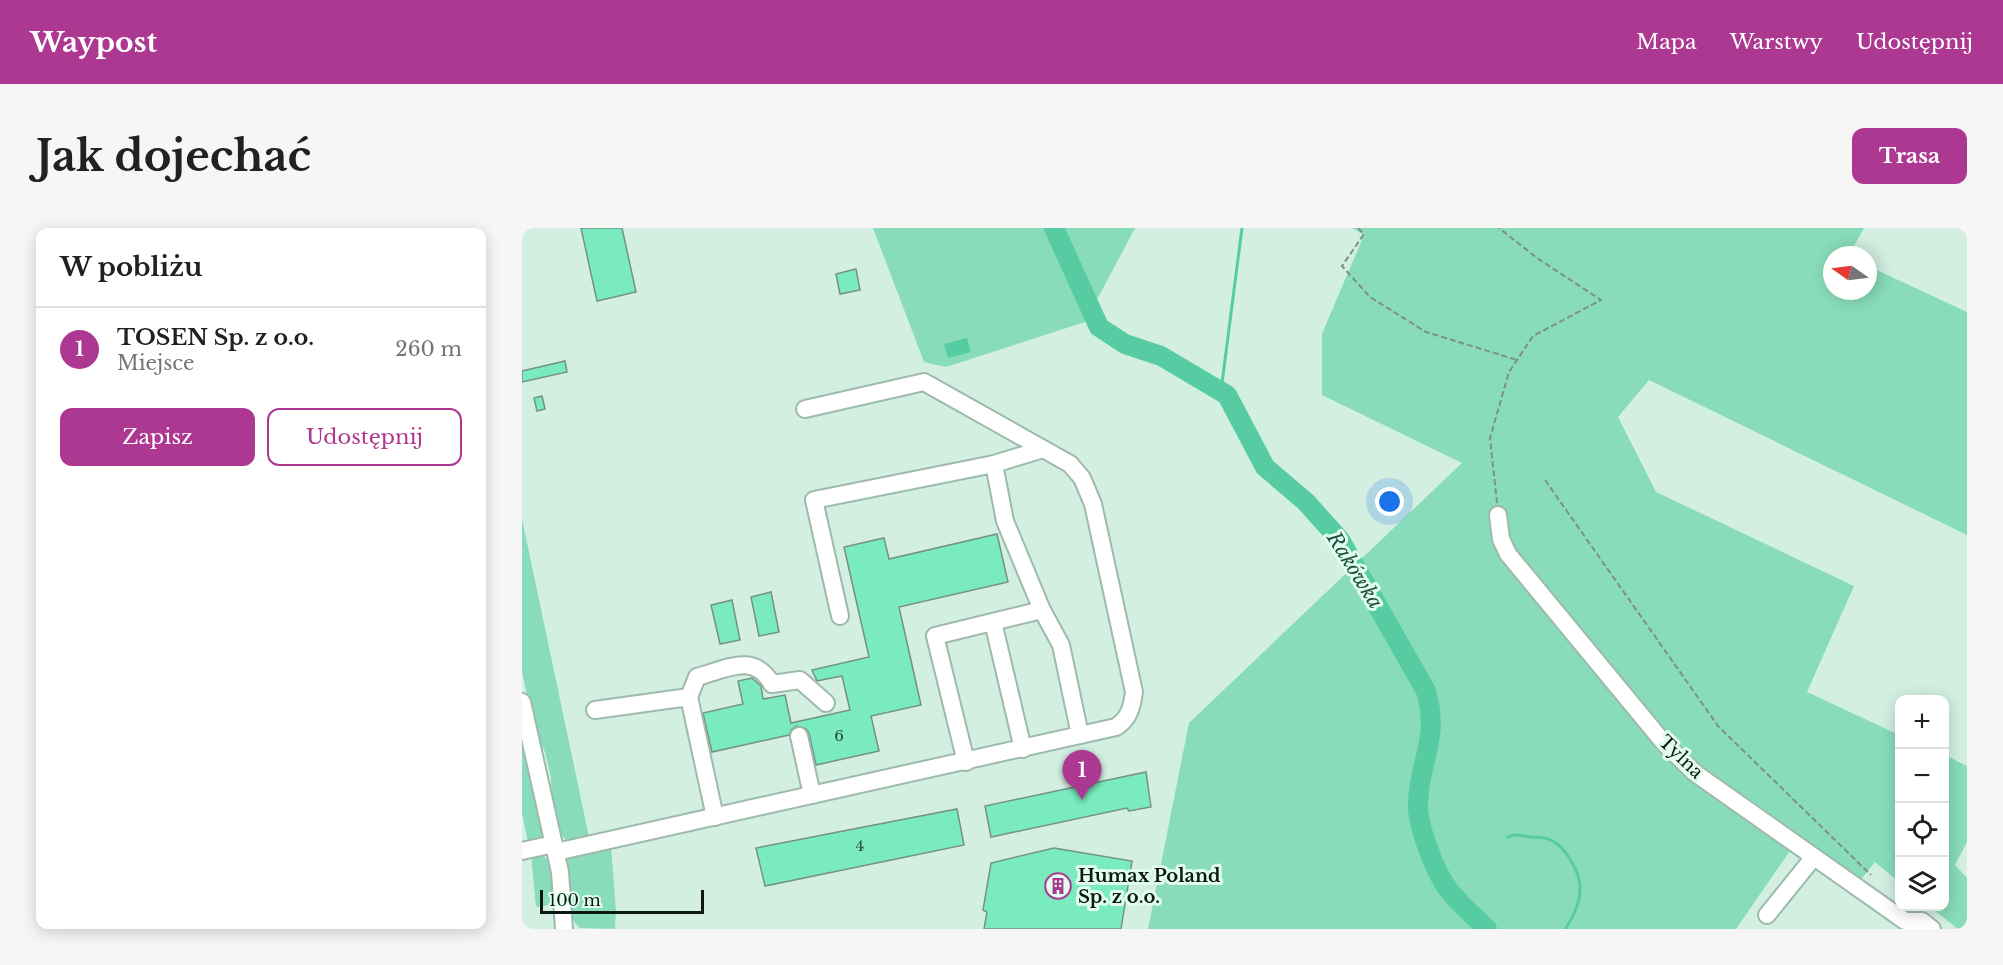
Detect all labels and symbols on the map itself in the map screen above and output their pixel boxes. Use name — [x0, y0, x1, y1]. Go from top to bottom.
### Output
north arrow — [1823, 246, 1877, 300]
your location — [1375, 487, 1404, 516]
water label: Rakówka — [1322, 526, 1388, 613]
house number: 6 — [834, 726, 844, 745]
street label: Tylna — [1654, 731, 1708, 783]
pin: 1 — [1062, 750, 1102, 800]
house number: 4 — [856, 836, 864, 855]
place label: Humax Poland Sp. z o.o. — [1078, 865, 1221, 908]
building icon: Humax Poland Sp. z o.o. — [1043, 871, 1073, 901]
scale bar — [540, 887, 704, 914]

